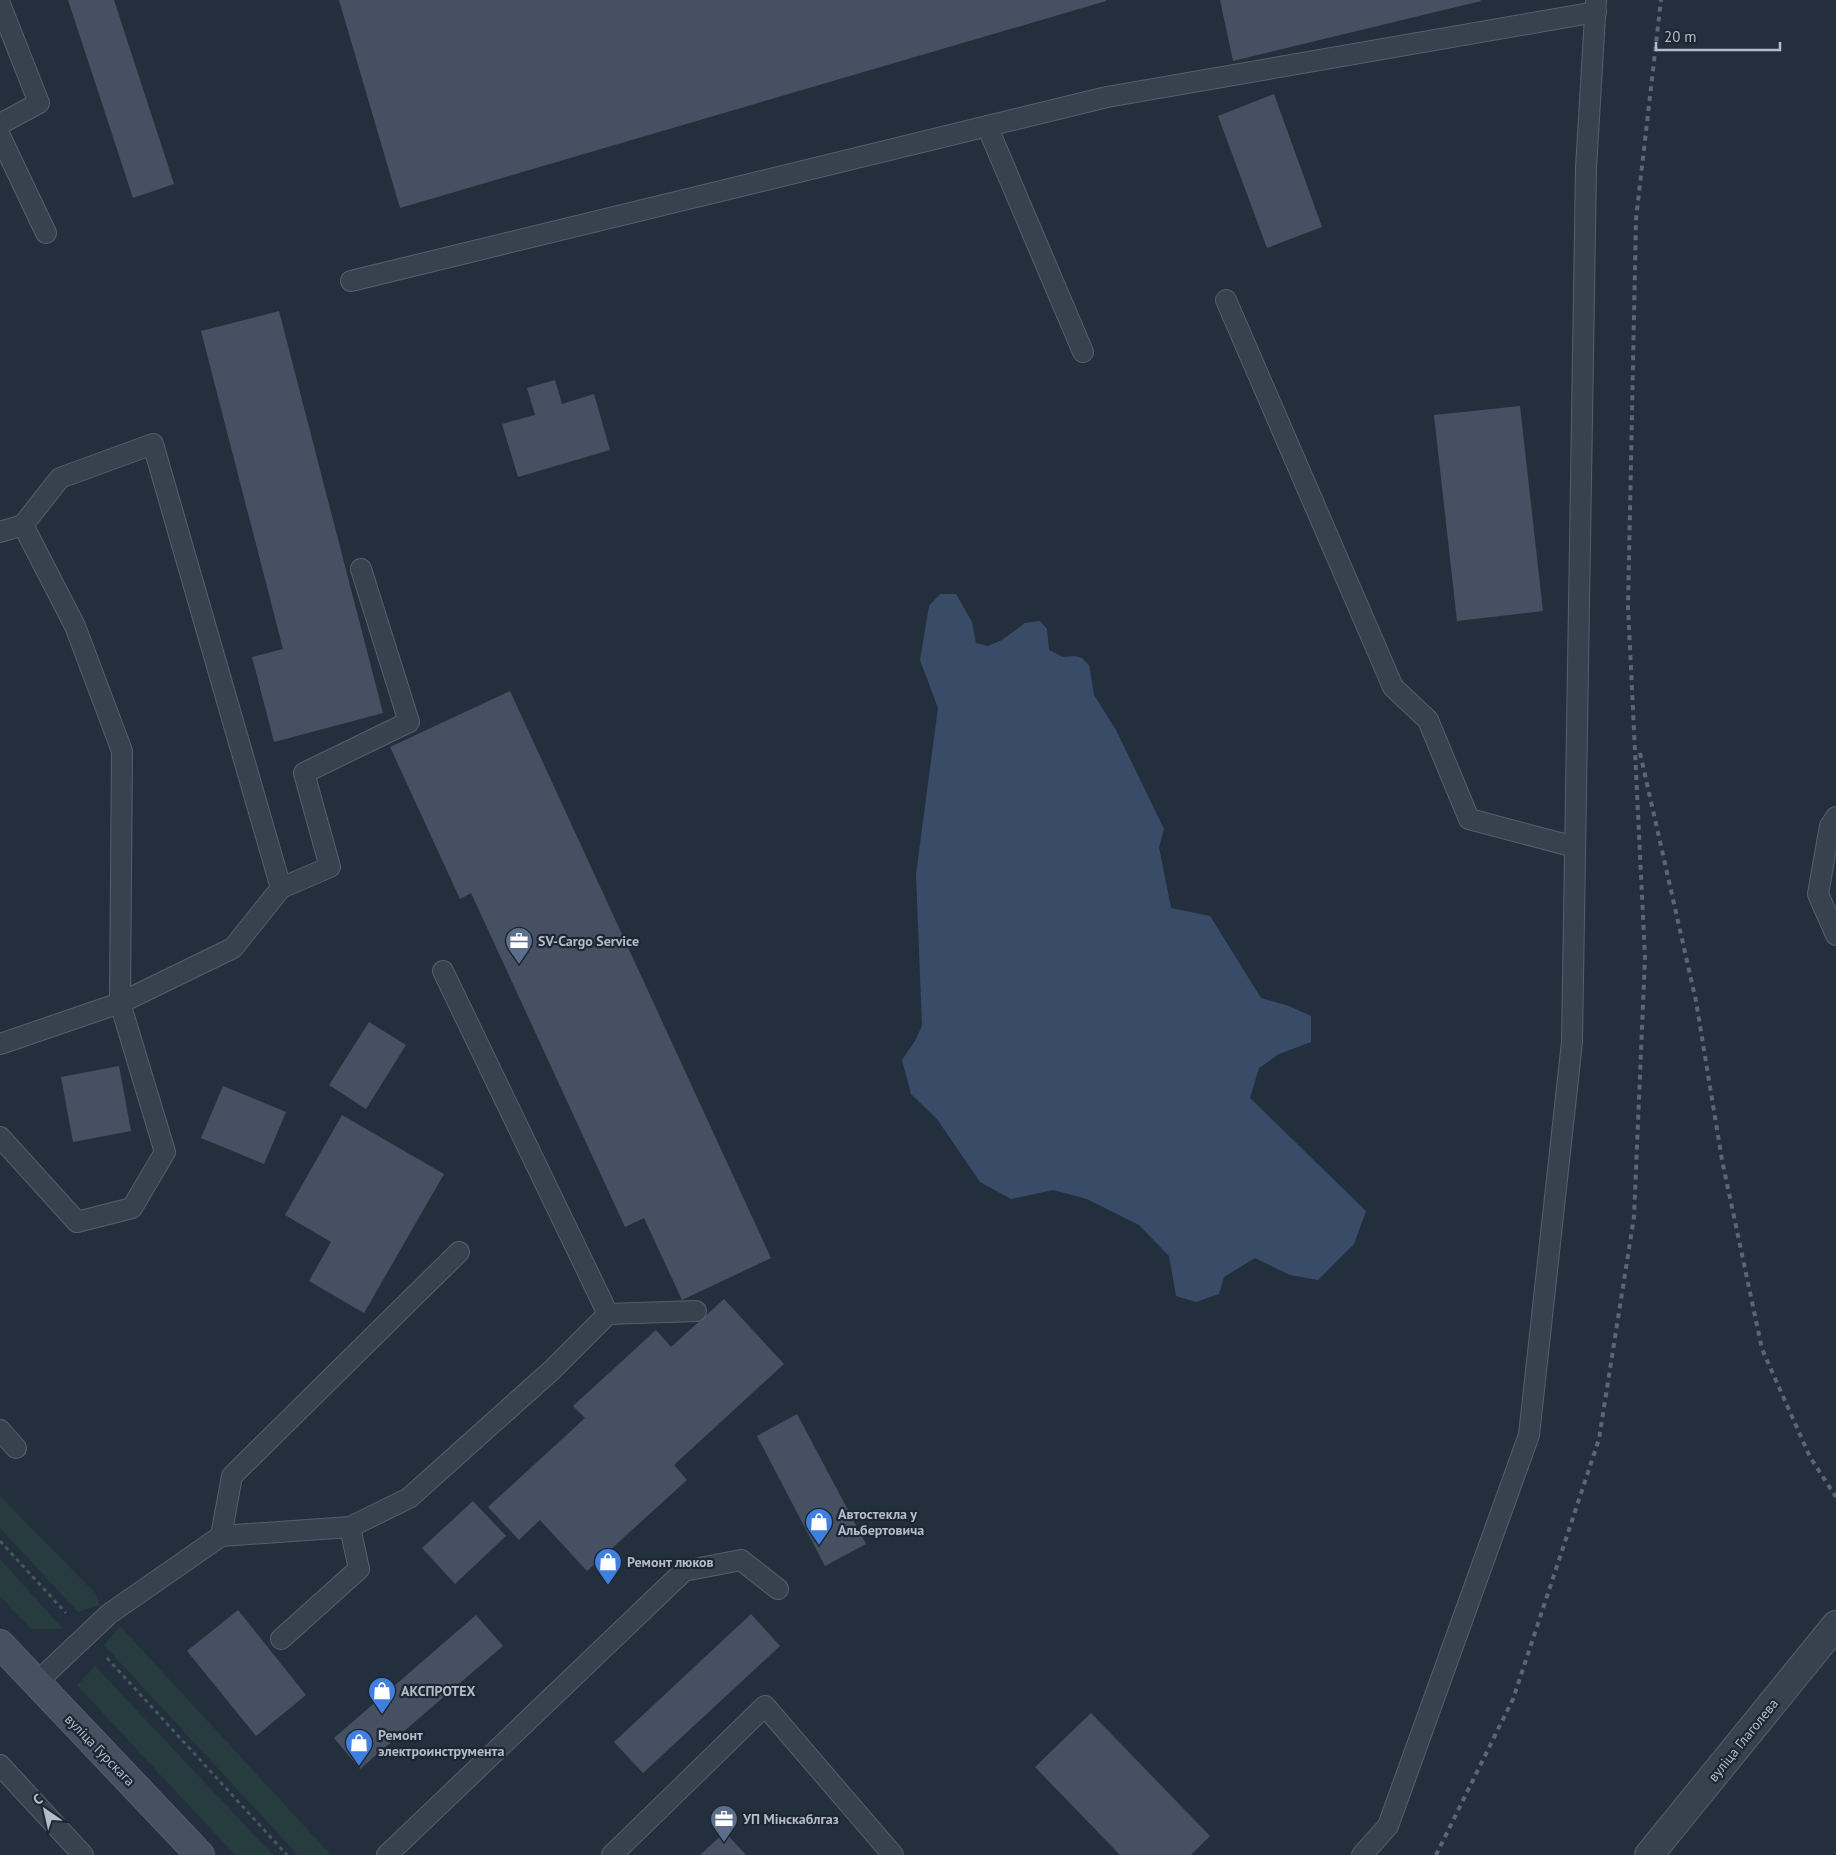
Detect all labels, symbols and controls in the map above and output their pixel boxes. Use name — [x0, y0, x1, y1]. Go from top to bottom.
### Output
scale bar — [1656, 20, 1780, 52]
text: 20 m — [1664, 27, 1697, 46]
office icon: SV-Cargo Service — [504, 926, 534, 965]
place label: SV-Cargo Service — [538, 932, 639, 950]
place label: Автостекла у Альбертовича — [838, 1505, 924, 1539]
shop icon: Автостекла у Альбертовича — [804, 1507, 834, 1546]
shop icon: Ремонт люков — [593, 1547, 623, 1586]
place label: Ремонт люков — [627, 1553, 714, 1571]
shop icon: АКСПРОТЕХ — [367, 1676, 397, 1715]
place label: АКСПРОТЕХ — [401, 1682, 476, 1700]
street label: вуліца Глаголева — [1704, 1695, 1782, 1785]
street label: вуліца Гурскага — [61, 1710, 139, 1790]
place label: Ремонт электроинструмента — [378, 1726, 504, 1760]
shop icon: Ремонт электроинструмента — [344, 1728, 374, 1767]
north arrow — [20, 1785, 70, 1835]
text: С — [29, 1789, 46, 1809]
office icon: УП Мінскаблгаз — [709, 1804, 739, 1843]
place label: УП Мінскаблгаз — [742, 1810, 839, 1828]

